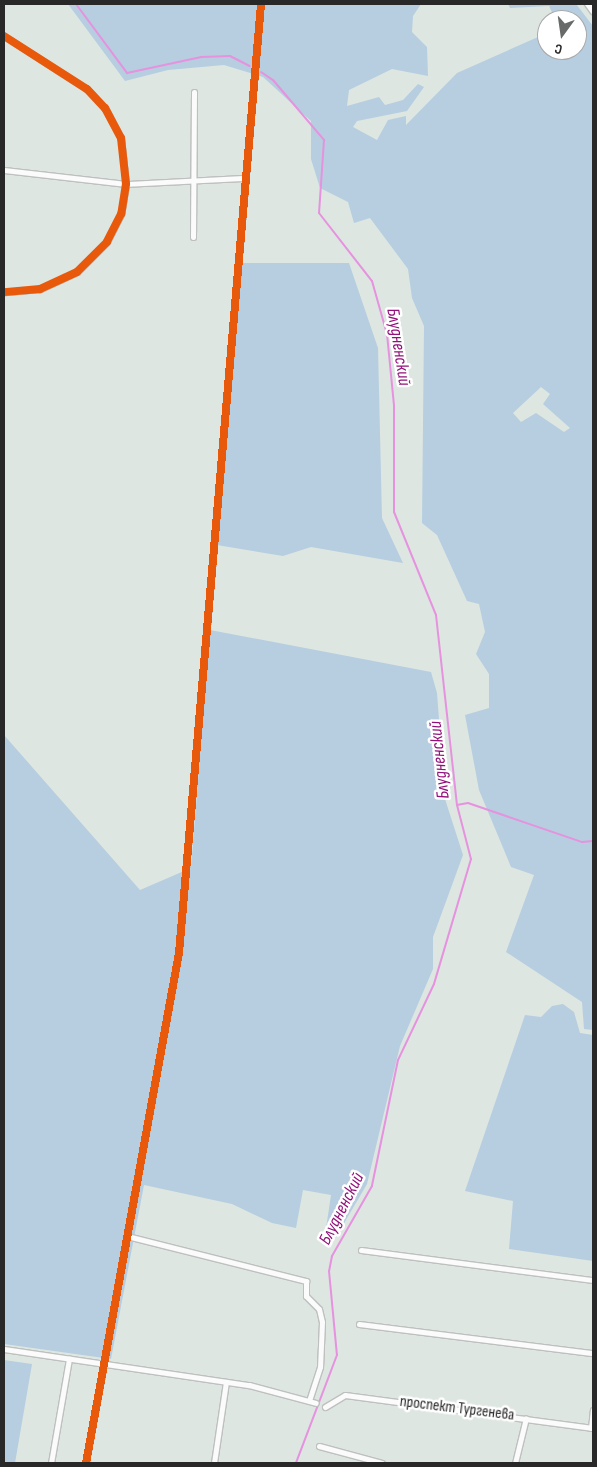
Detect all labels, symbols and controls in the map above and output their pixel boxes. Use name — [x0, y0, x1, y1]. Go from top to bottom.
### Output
north arrow — [537, 10, 587, 60]
text: С — [553, 40, 564, 58]
water label: Блудненский — [381, 307, 415, 387]
water label: Блудненский — [425, 720, 455, 800]
water label: Блудненский — [315, 1169, 369, 1249]
street label: проспект Тургенева — [399, 1392, 515, 1426]

